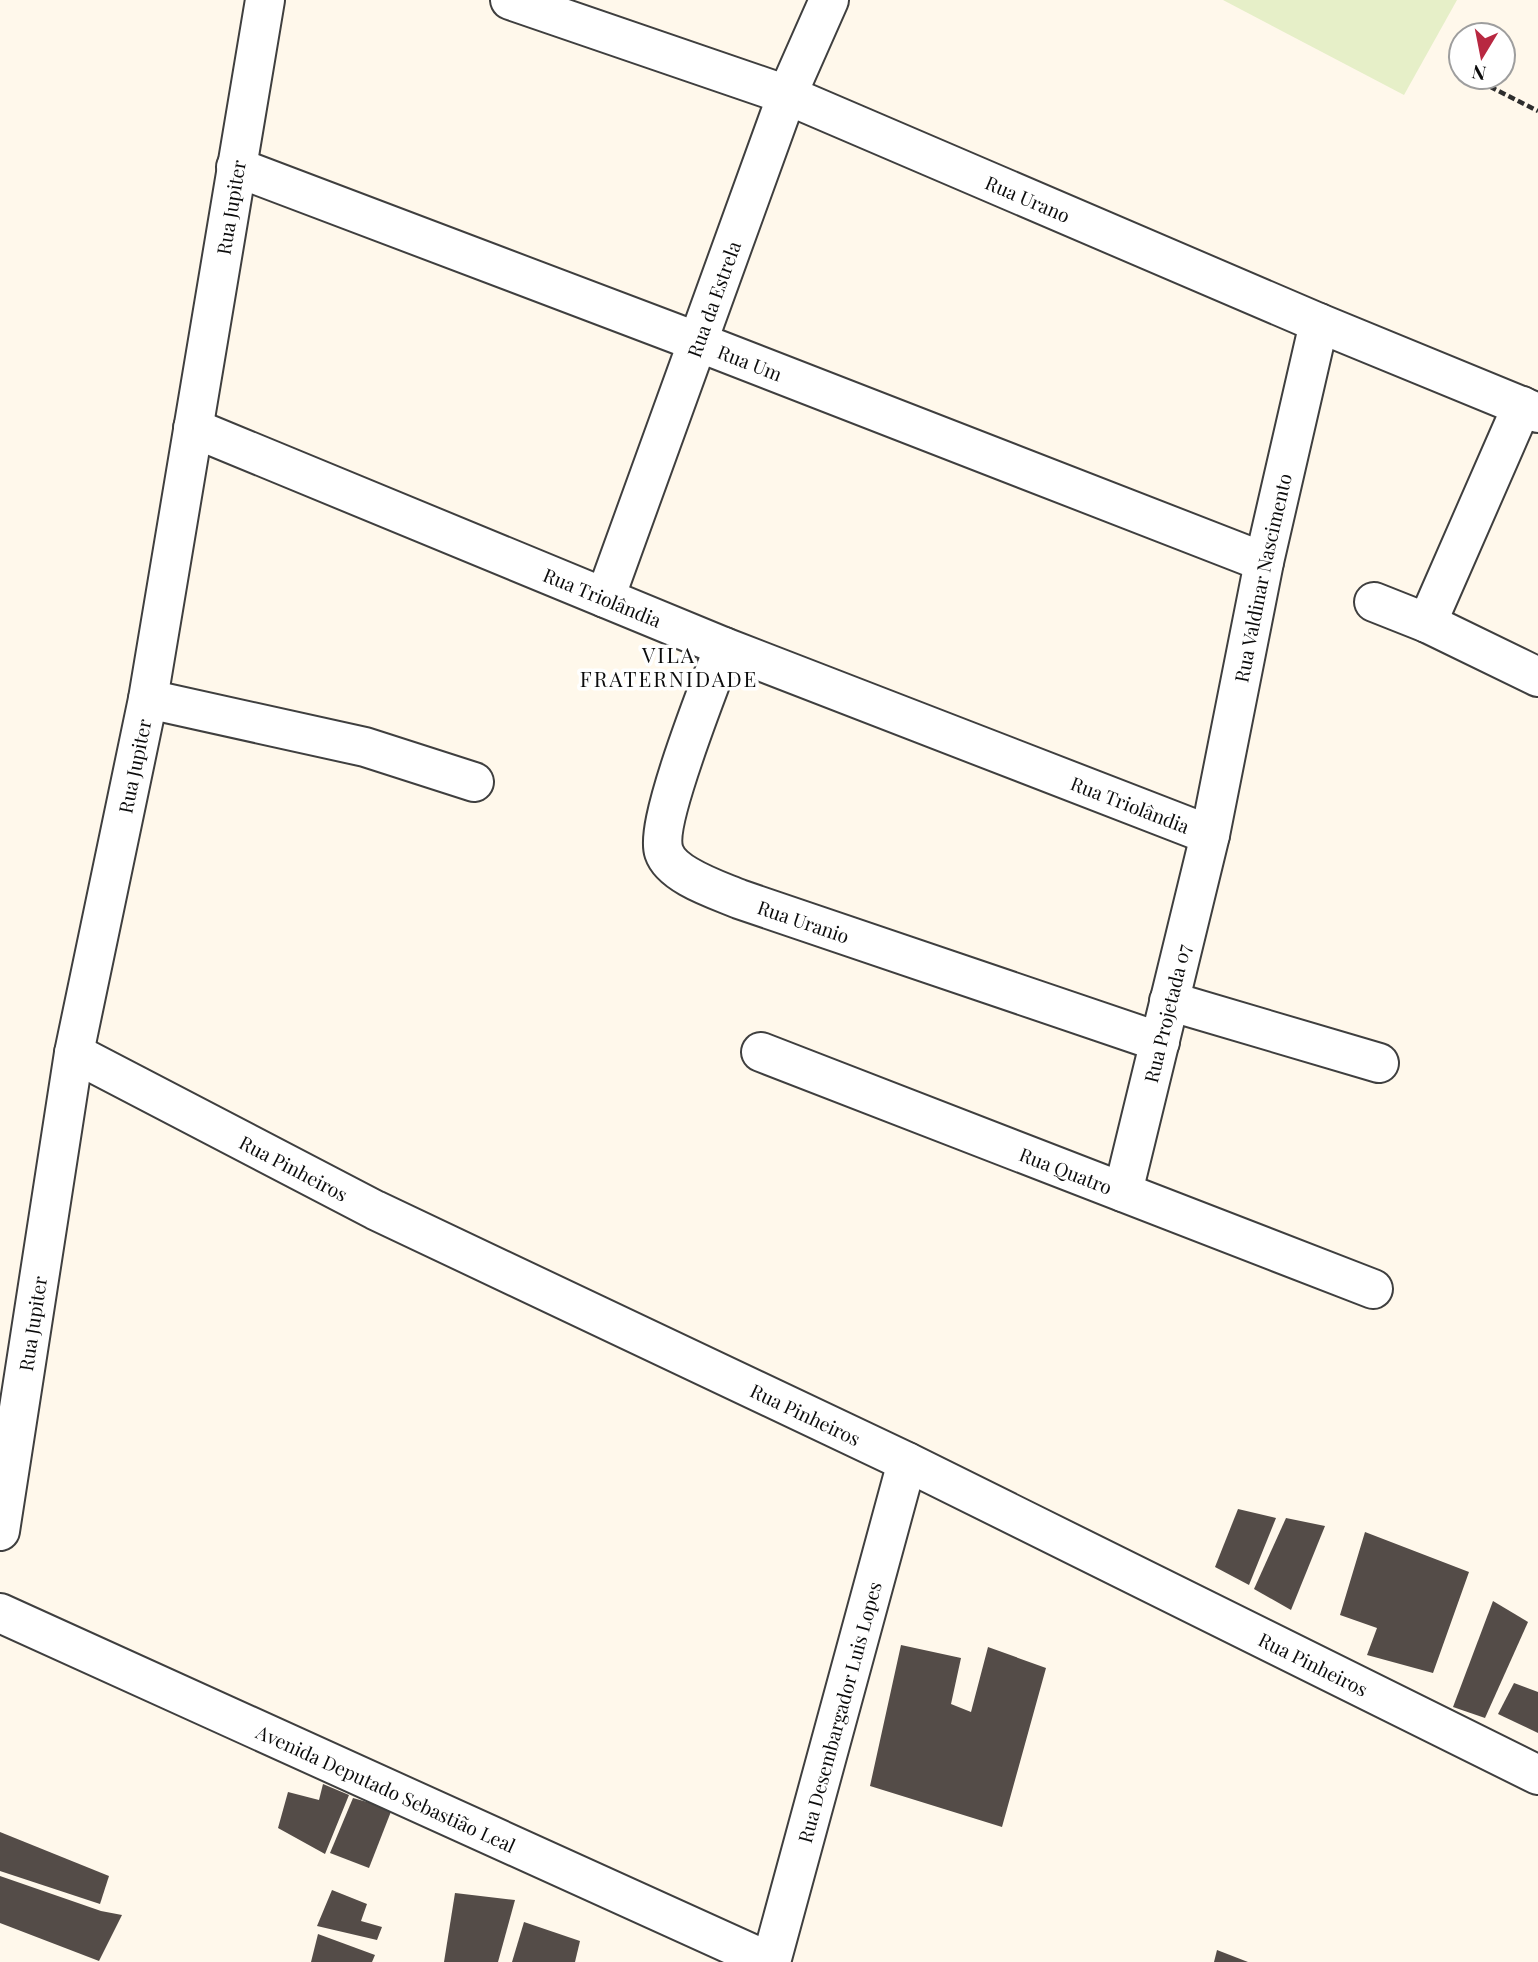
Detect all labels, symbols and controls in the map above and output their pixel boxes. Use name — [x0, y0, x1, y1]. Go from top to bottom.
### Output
north arrow — [1447, 21, 1517, 91]
text: N — [1470, 60, 1488, 88]
street label: Rua Jupiter — [210, 157, 251, 257]
street label: Rua Urano — [982, 169, 1074, 228]
street label: Rua da Estrela — [680, 237, 746, 361]
street label: Rua Um — [714, 338, 786, 387]
street label: Rua Valdinar Nascimento — [1228, 471, 1297, 685]
street label: Rua Triolândia — [540, 561, 666, 633]
district label: VILA FRATERNIDADE — [580, 640, 758, 692]
street label: Rua Jupiter — [111, 716, 157, 815]
street label: Rua Triolândia — [1067, 769, 1194, 839]
street label: Rua Uranio — [754, 893, 853, 949]
street label: Rua Projetada 07 — [1137, 941, 1196, 1085]
street label: Rua Pinheiros — [235, 1129, 353, 1207]
street label: Rua Quatro — [1016, 1140, 1116, 1200]
street label: Rua Jupiter — [12, 1274, 52, 1373]
street label: Rua Pinheiros — [746, 1377, 865, 1451]
street label: Rua Desembargador Luis Lopes — [791, 1579, 887, 1846]
street label: Rua Pinheiros — [1255, 1626, 1373, 1702]
street label: Avenida Deputado Sebastião Leal — [252, 1718, 520, 1858]

